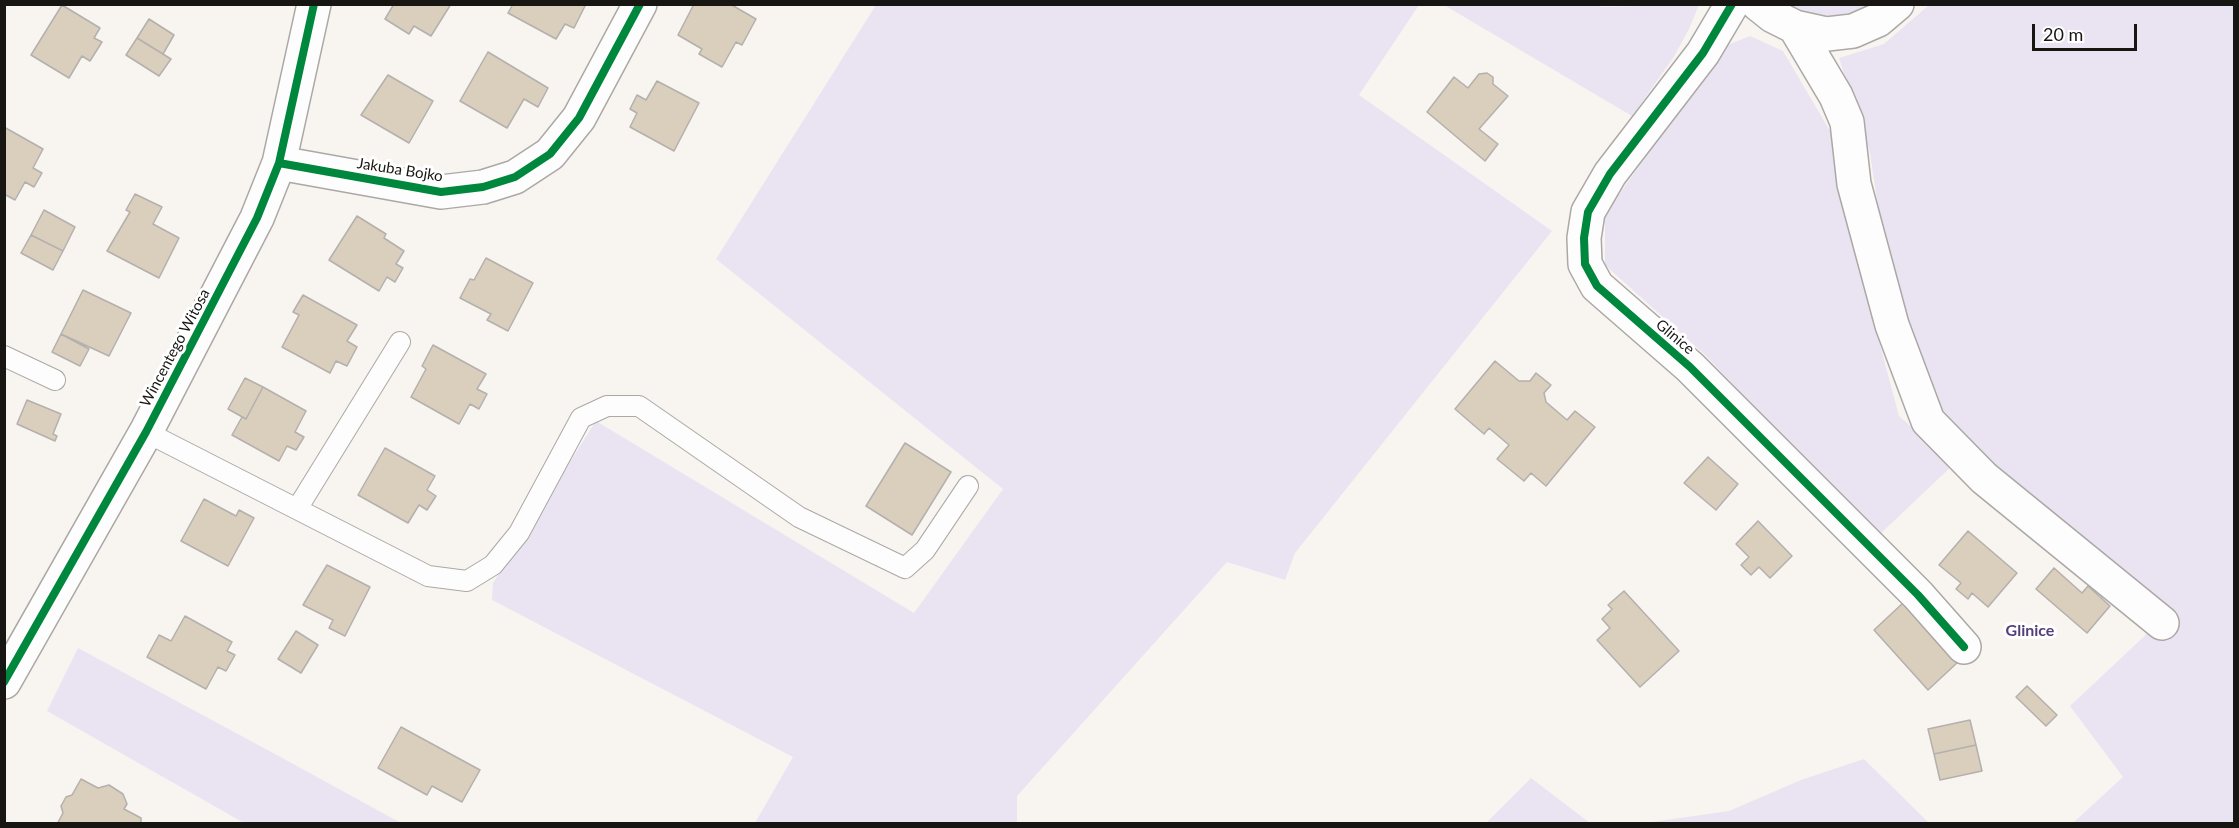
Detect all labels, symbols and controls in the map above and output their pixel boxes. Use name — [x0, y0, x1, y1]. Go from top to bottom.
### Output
scale bar — [2035, 12, 2140, 50]
text: 20 m — [2043, 23, 2083, 45]
street label: Jakuba Bojko — [356, 154, 444, 186]
street label: Wincentego Witosa — [136, 286, 214, 410]
street label: Glinice — [1652, 316, 1698, 358]
district label: Glinice — [2006, 621, 2054, 641]

